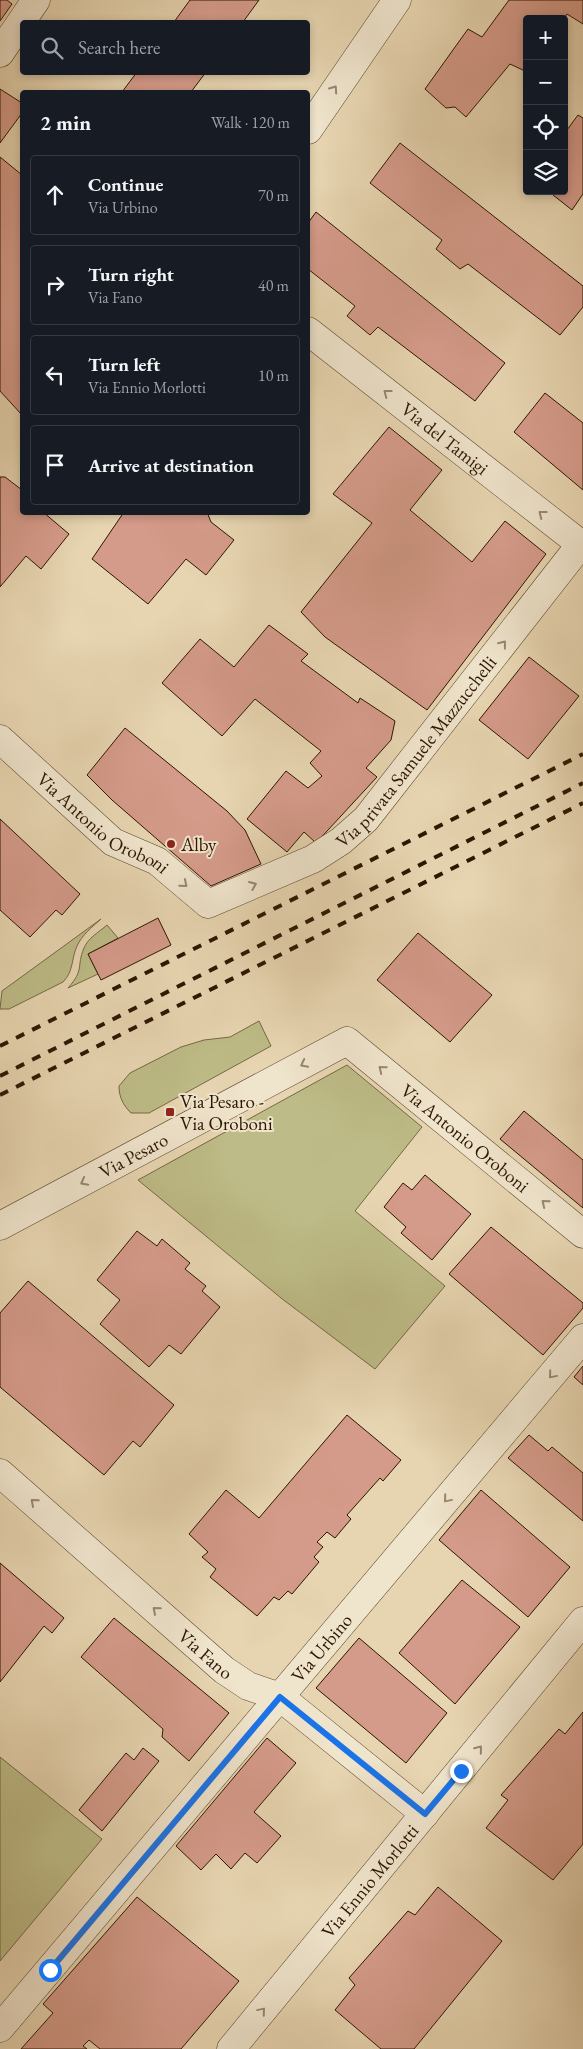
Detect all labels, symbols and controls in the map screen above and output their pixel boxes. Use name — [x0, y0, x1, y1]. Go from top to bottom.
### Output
map controls — [523, 15, 568, 195]
button: + — [523, 15, 568, 60]
search box — [20, 20, 310, 75]
icon: search — [38, 34, 66, 62]
text: Search here — [78, 35, 160, 60]
button: − — [523, 60, 568, 105]
one-way arrow — [328, 85, 337, 95]
button: locate — [523, 105, 568, 150]
text: 2 min — [40, 109, 91, 136]
text: Walk · 120 m — [211, 112, 290, 133]
button: layers — [523, 150, 568, 195]
text: Continue — [88, 172, 163, 197]
icon: ahead — [41, 181, 69, 209]
text: 70 m — [258, 185, 289, 206]
text: Via Urbino — [88, 197, 158, 218]
text: Turn right — [88, 262, 174, 287]
icon: right — [41, 271, 69, 299]
text: 40 m — [258, 275, 289, 296]
text: Via Fano — [88, 287, 142, 308]
text: Turn left — [88, 352, 160, 377]
icon: left — [41, 361, 69, 389]
text: 10 m — [258, 365, 289, 386]
text: Via Ennio Morlotti — [88, 377, 206, 398]
one-way arrow — [384, 390, 393, 398]
street label: Via del Tamigi — [396, 396, 494, 480]
icon: arrive — [41, 451, 69, 479]
text: Arrive at destination — [88, 453, 254, 478]
one-way arrow — [539, 511, 548, 520]
one-way arrow — [498, 641, 506, 650]
street label: Via privata Samuele Mazzucchelli — [330, 650, 502, 853]
street label: Via Antonio Oroboni — [32, 766, 175, 879]
place label: Alby — [180, 832, 217, 857]
marker: Alby — [165, 838, 177, 850]
one-way arrow — [178, 878, 187, 887]
one-way arrow — [248, 880, 256, 890]
one-way arrow — [300, 1058, 309, 1068]
one-way arrow — [378, 1066, 387, 1075]
street label: Via Antonio Oroboni — [396, 1078, 535, 1198]
place label: Via Pesaro - Via Oroboni — [180, 1089, 273, 1136]
marker: Via Pesaro - Via Oroboni — [164, 1106, 176, 1118]
street label: Via Pesaro — [94, 1126, 172, 1184]
one-way arrow — [80, 1175, 89, 1185]
one-way arrow — [542, 1200, 551, 1209]
one-way arrow — [549, 1369, 557, 1378]
one-way arrow — [444, 1493, 452, 1502]
one-way arrow — [31, 1500, 40, 1508]
one-way arrow — [153, 1607, 162, 1616]
street label: Via Urbino — [285, 1608, 358, 1687]
street label: Via Fano — [173, 1623, 238, 1685]
one-way arrow — [473, 1746, 482, 1755]
route end — [450, 1760, 473, 1783]
street label: Via Ennio Morlotti — [315, 1818, 424, 1943]
route start — [39, 1959, 62, 1982]
one-way arrow — [257, 2008, 266, 2017]

